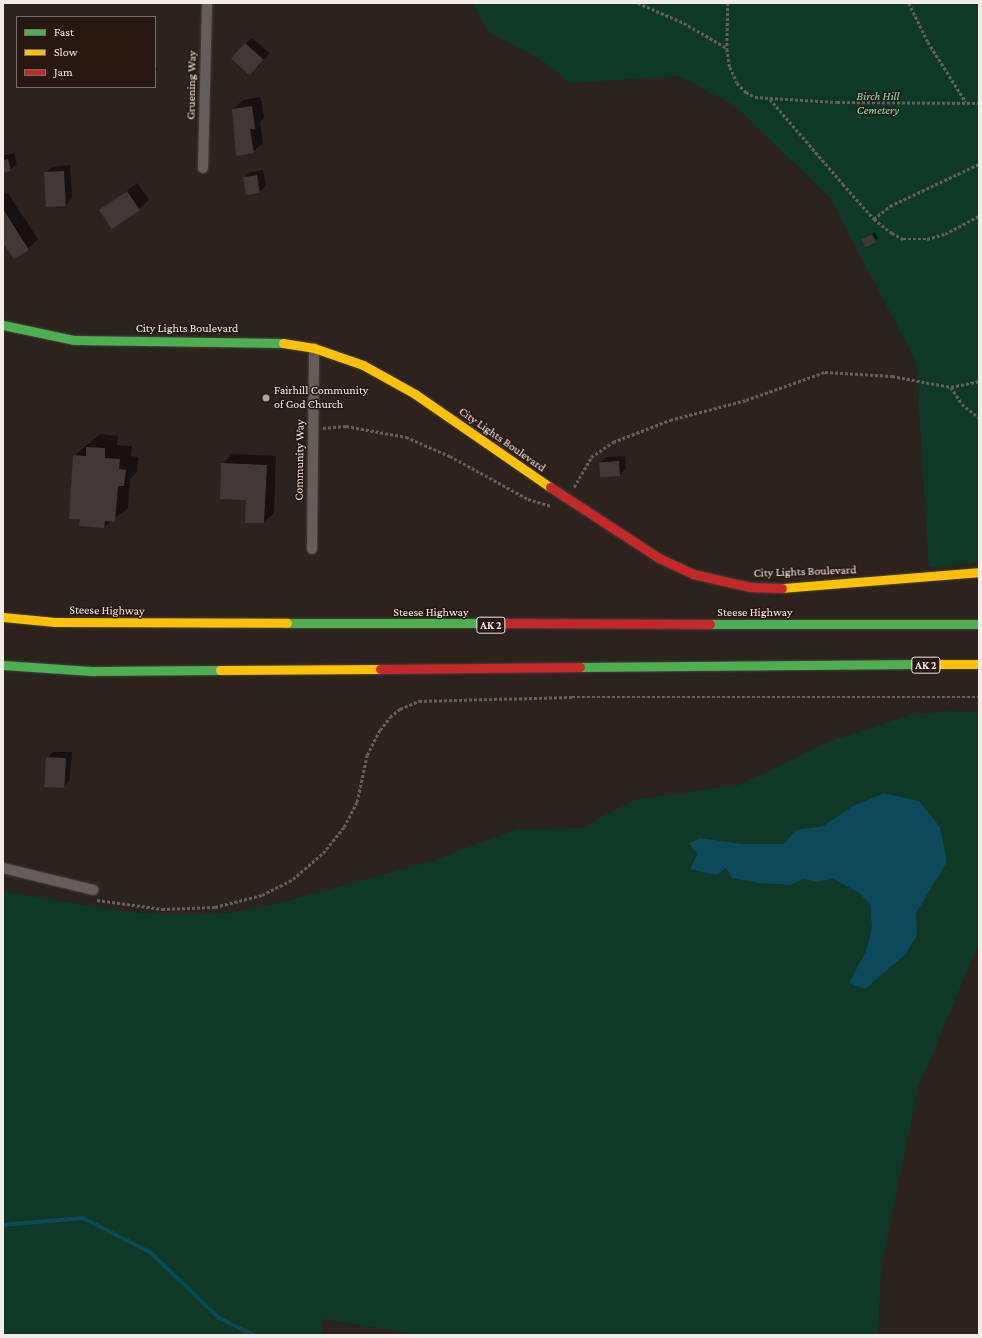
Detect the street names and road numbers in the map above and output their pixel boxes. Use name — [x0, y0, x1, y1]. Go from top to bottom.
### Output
street label: Gruening Way — [184, 50, 200, 120]
street label: City Lights Boulevard — [136, 322, 238, 336]
street label: City Lights Boulevard — [456, 405, 548, 475]
street label: Community Way — [292, 419, 308, 501]
street label: City Lights Boulevard — [753, 563, 857, 581]
street label: Steese Highway — [69, 603, 145, 619]
street label: Steese Highway — [393, 606, 469, 620]
street label: Steese Highway — [717, 606, 793, 620]
road number: AK 2 — [476, 616, 506, 634]
road number: AK 2 — [911, 656, 941, 674]

